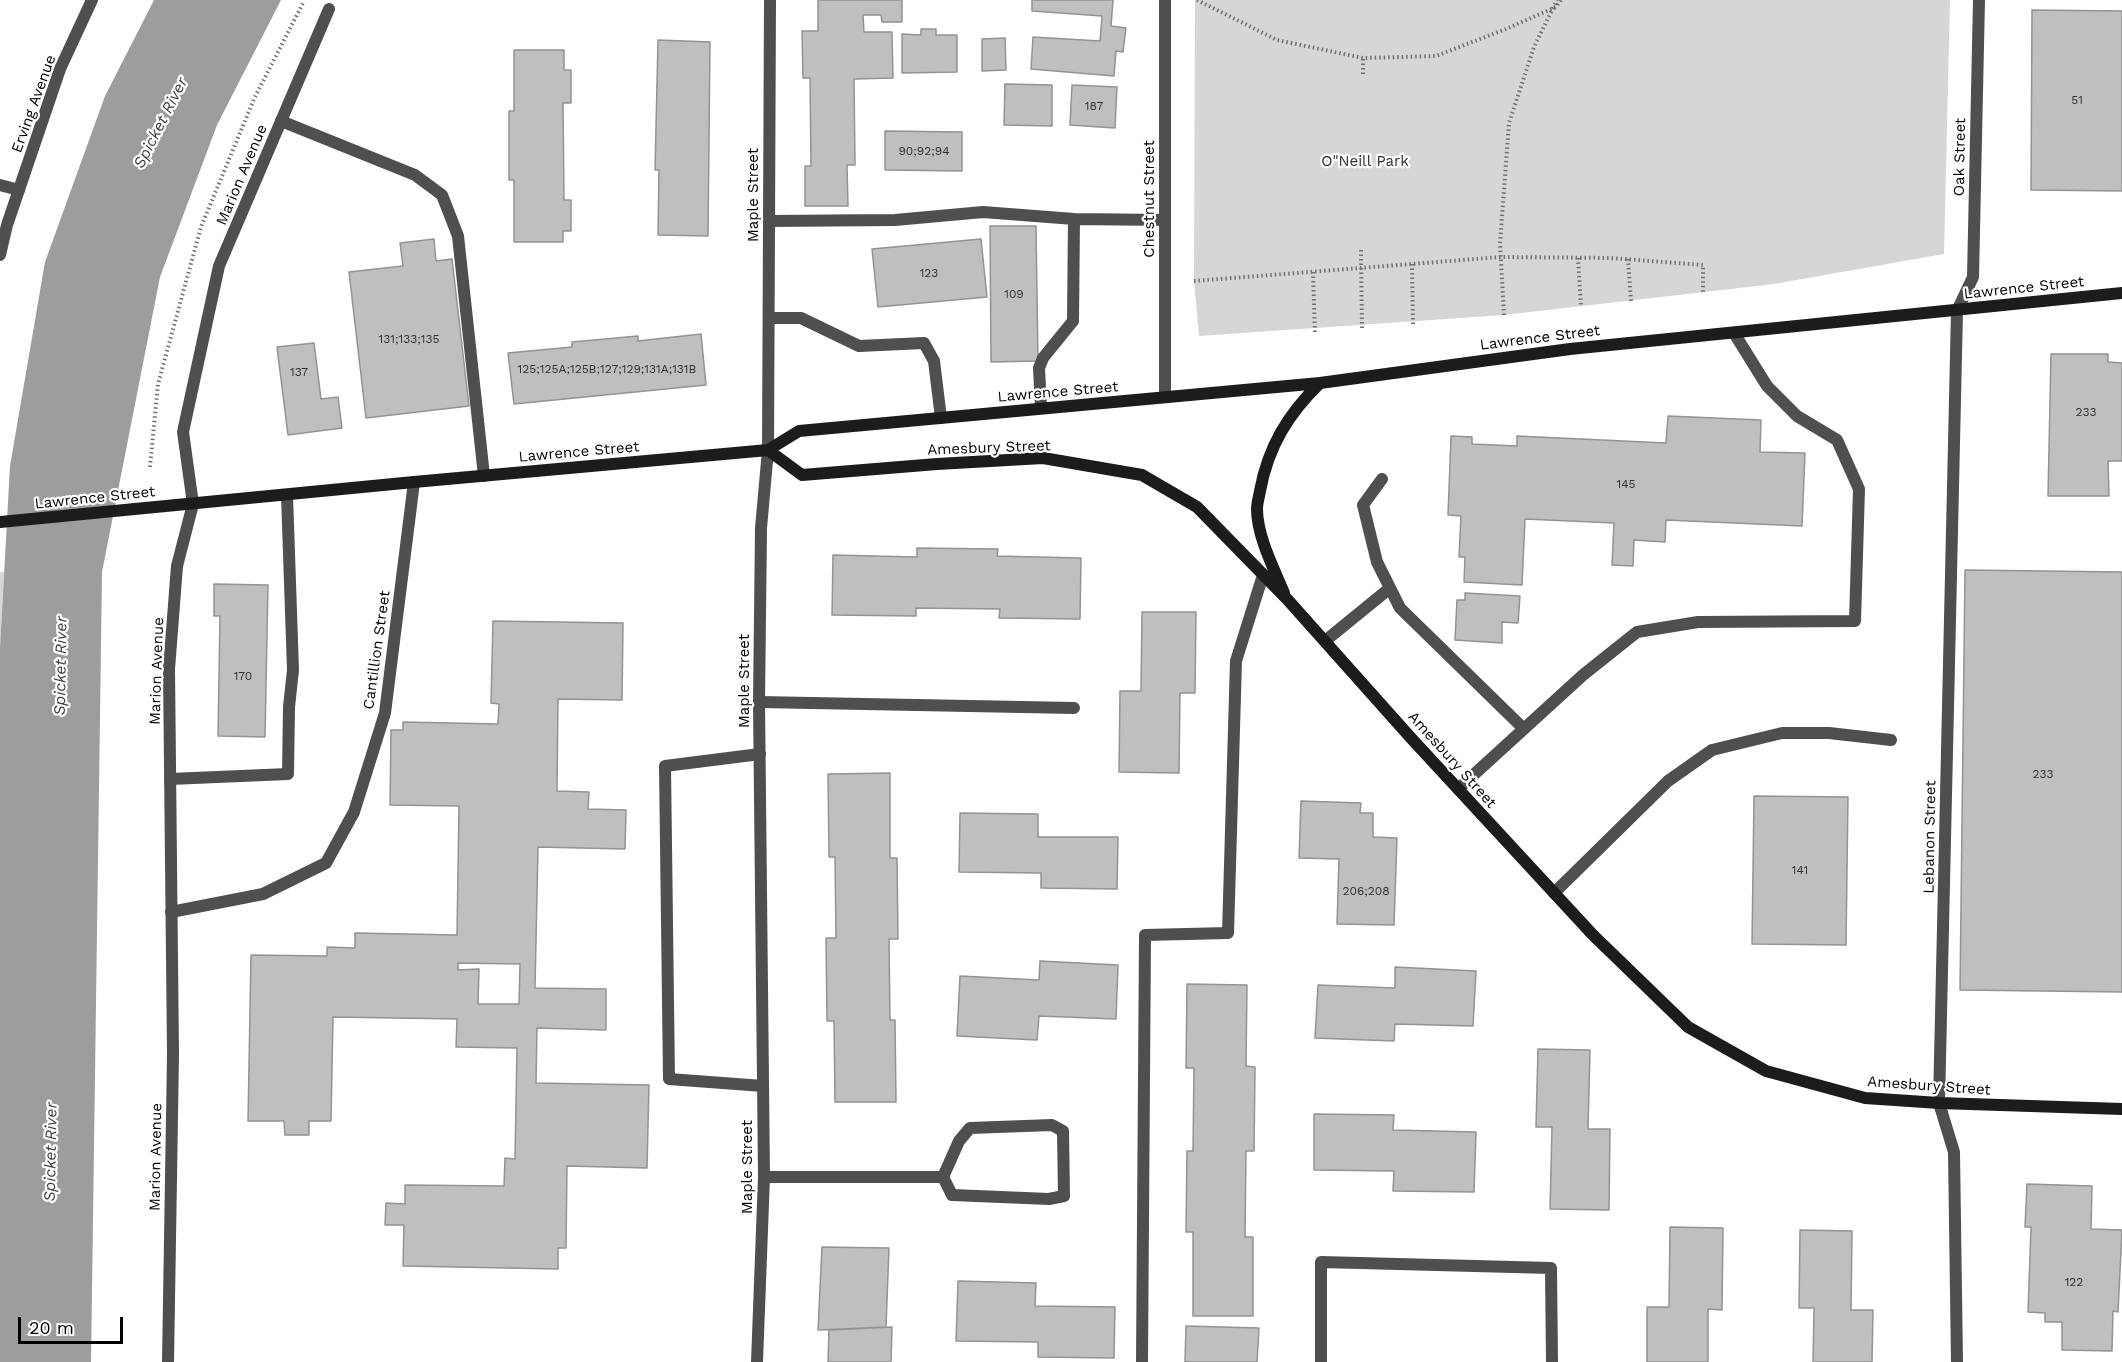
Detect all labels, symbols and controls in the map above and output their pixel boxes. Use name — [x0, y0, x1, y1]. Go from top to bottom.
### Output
street label: Erving Avenue — [8, 53, 60, 155]
water label: Spicket River — [130, 74, 192, 172]
house number: 51 — [2071, 93, 2083, 107]
house number: 187 — [1085, 99, 1103, 113]
street label: Oak Street — [1950, 118, 1970, 196]
street label: Marion Avenue — [213, 122, 271, 228]
street label: Chestnut Street — [1141, 140, 1159, 258]
house number: 90;92;94 — [898, 144, 950, 158]
street label: Maple Street — [745, 148, 763, 242]
park label: O"Neill Park — [1321, 153, 1409, 171]
house number: 123 — [920, 266, 938, 280]
street label: Lawrence Street — [1963, 273, 2085, 303]
house number: 109 — [1004, 287, 1024, 301]
street label: Lawrence Street — [1479, 322, 1601, 354]
house number: 131;133;135 — [379, 332, 439, 346]
house number: 125;125A;125B;127;129;131A;131B — [518, 362, 696, 376]
house number: 137 — [290, 365, 308, 379]
street label: Lawrence Street — [997, 378, 1119, 406]
house number: 233 — [2076, 405, 2096, 419]
street label: Amesbury Street — [927, 437, 1051, 459]
street label: Lawrence Street — [518, 438, 640, 466]
house number: 145 — [1617, 477, 1635, 491]
street label: Lawrence Street — [34, 483, 156, 513]
street label: Cantillion Street — [360, 589, 394, 711]
water label: Spicket River — [51, 616, 71, 716]
street label: Marion Avenue — [146, 617, 168, 725]
street label: Maple Street — [736, 634, 754, 728]
house number: 170 — [234, 669, 252, 683]
street label: Amesbury Street — [1404, 708, 1500, 812]
house number: 233 — [2033, 767, 2053, 781]
street label: Lebanon Street — [1920, 780, 1940, 894]
house number: 141 — [1792, 863, 1808, 877]
house number: 206;208 — [1342, 884, 1390, 898]
street label: Amesbury Street — [1867, 1073, 1991, 1099]
water label: Spicket River — [41, 1102, 61, 1202]
street label: Marion Avenue — [146, 1103, 166, 1211]
street label: Maple Street — [739, 1120, 757, 1214]
house number: 122 — [2065, 1275, 2083, 1289]
scale bar — [21, 1305, 126, 1343]
text: 20 m — [29, 1317, 74, 1338]

